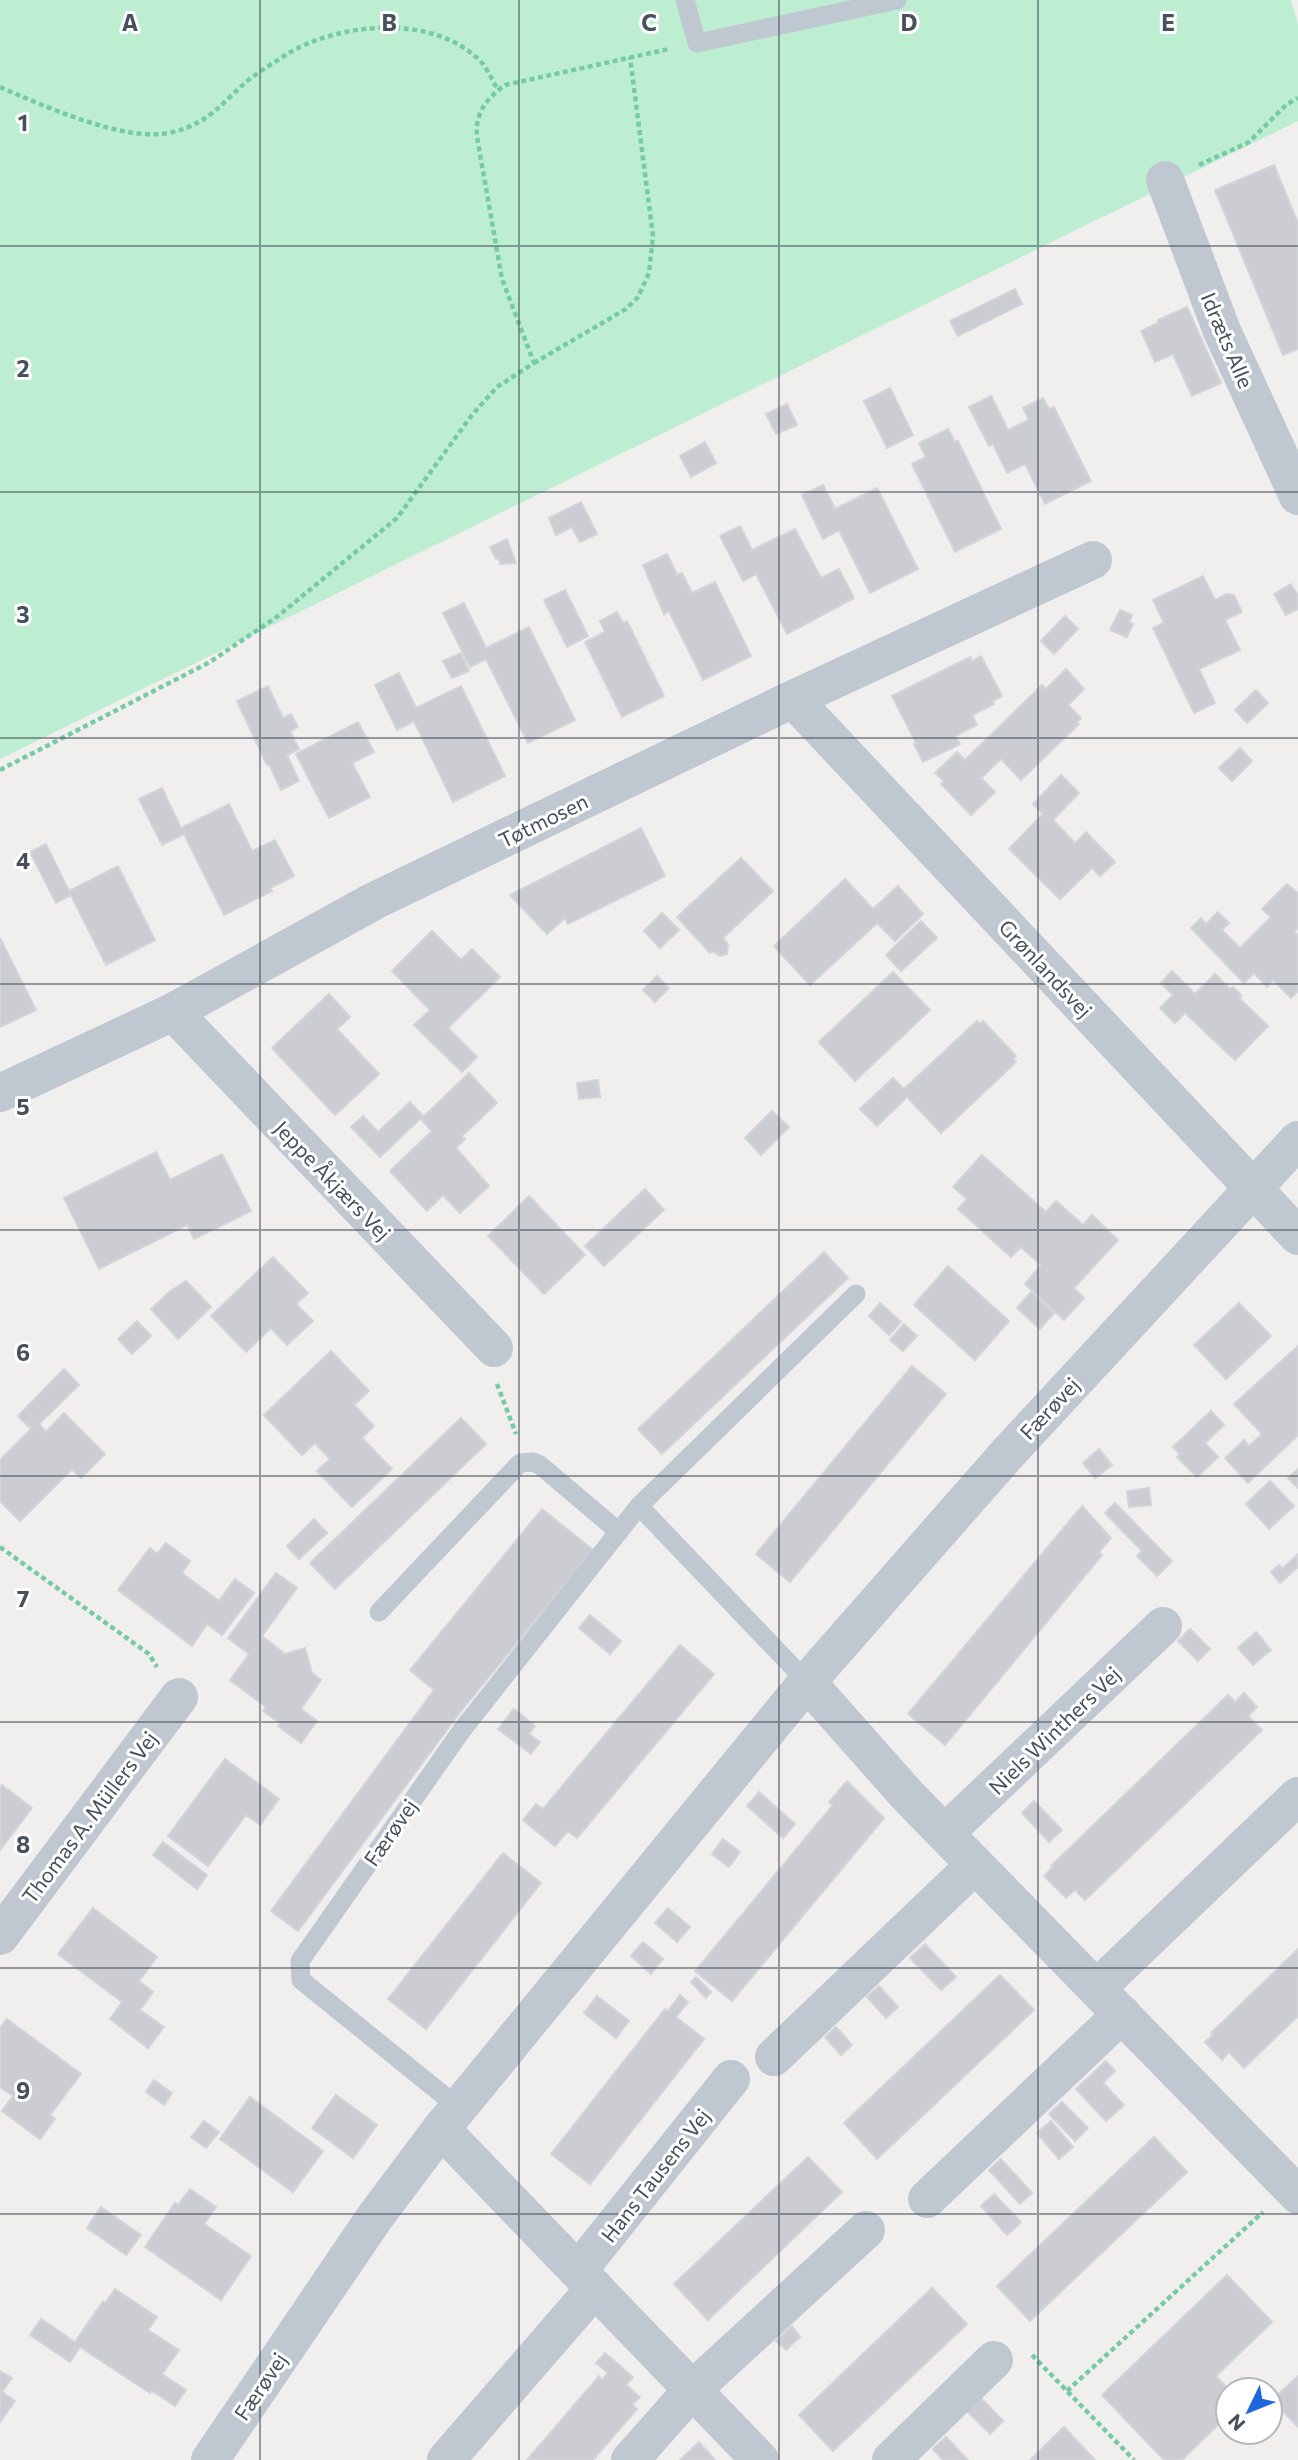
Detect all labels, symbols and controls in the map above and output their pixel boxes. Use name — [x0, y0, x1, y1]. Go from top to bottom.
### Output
text: A — [122, 8, 139, 36]
text: B — [381, 8, 397, 36]
text: C — [641, 8, 657, 36]
text: D — [901, 8, 918, 36]
text: E — [1161, 8, 1175, 36]
text: 1 — [18, 108, 28, 136]
street label: Idræts Alle — [1197, 288, 1259, 392]
text: 2 — [16, 354, 30, 382]
text: 3 — [16, 600, 30, 628]
street label: Tøtmosen — [494, 788, 592, 852]
text: 4 — [16, 846, 30, 874]
street label: Grønlandsvej — [994, 914, 1098, 1022]
text: 5 — [16, 1092, 30, 1120]
street label: Jeppe Åkjærs Vej — [270, 1115, 396, 1245]
text: 6 — [16, 1338, 30, 1366]
street label: Færøvej — [1014, 1372, 1084, 1444]
text: 7 — [17, 1584, 29, 1612]
street label: Niels Winthers Vej — [983, 1661, 1125, 1799]
street label: Thomas A. Müllers Vej — [16, 1726, 162, 1908]
street label: Færøvej — [358, 1794, 422, 1870]
text: 8 — [16, 1830, 30, 1858]
text: 9 — [16, 2076, 30, 2104]
street label: Hans Tausens Vej — [595, 2103, 715, 2247]
street label: Færøvej — [228, 2348, 292, 2424]
north arrow — [1214, 2376, 1284, 2446]
text: N — [1223, 2410, 1249, 2436]

